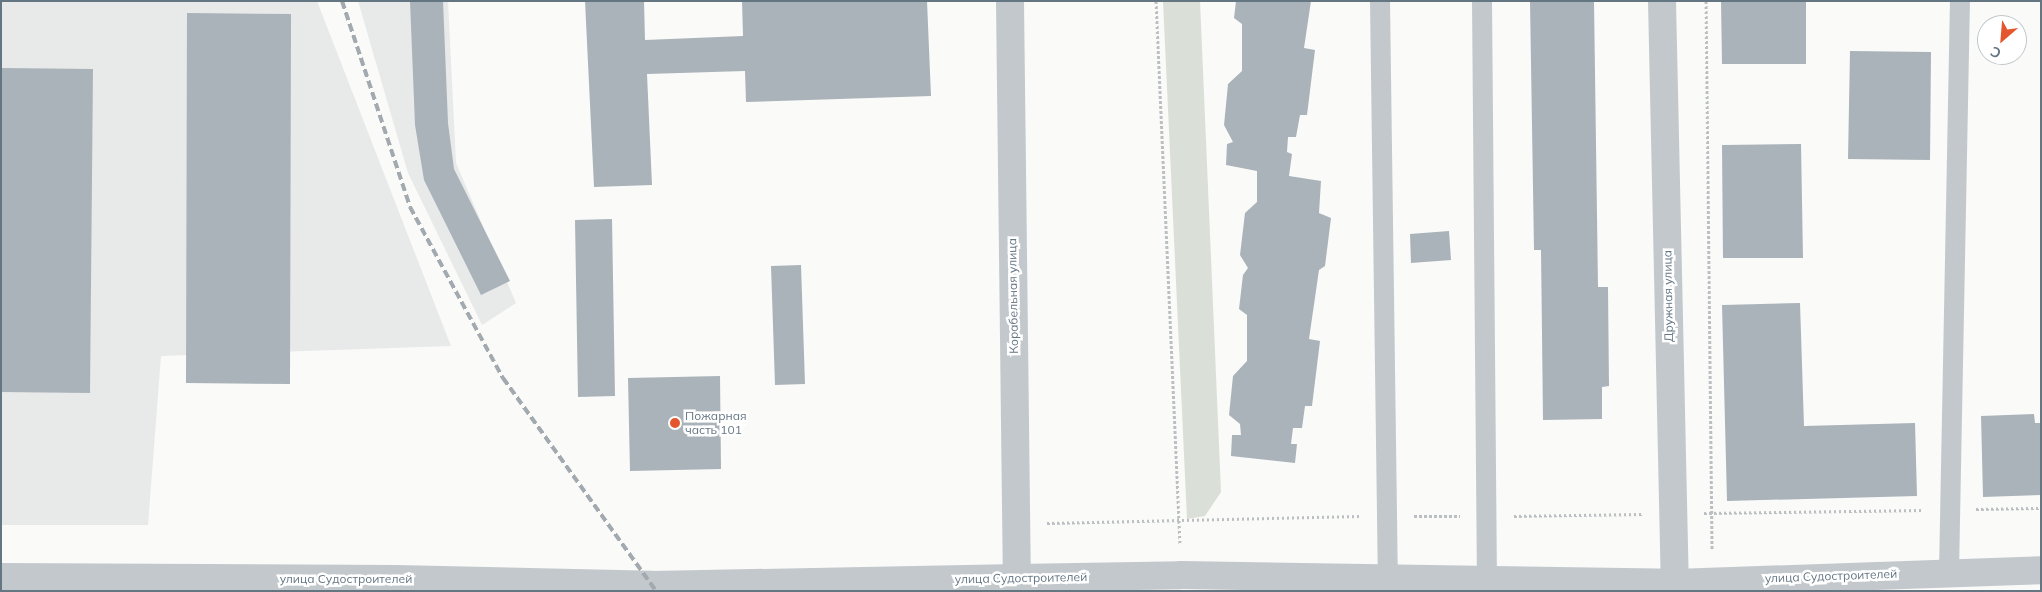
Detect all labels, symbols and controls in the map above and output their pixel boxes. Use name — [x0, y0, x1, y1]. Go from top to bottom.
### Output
north arrow — [1977, 15, 2027, 65]
text: С — [1987, 42, 2004, 63]
street label: Корабельная улица — [1005, 238, 1021, 354]
street label: Дружная улица — [1660, 250, 1676, 342]
place label: Пожарная часть 101 — [685, 409, 747, 437]
marker: Пожарная часть 101 — [669, 417, 681, 429]
street label: улица Судостроителей — [1764, 566, 1898, 586]
street label: улица Судостроителей — [955, 570, 1087, 586]
street label: улица Судостроителей — [280, 572, 412, 586]

